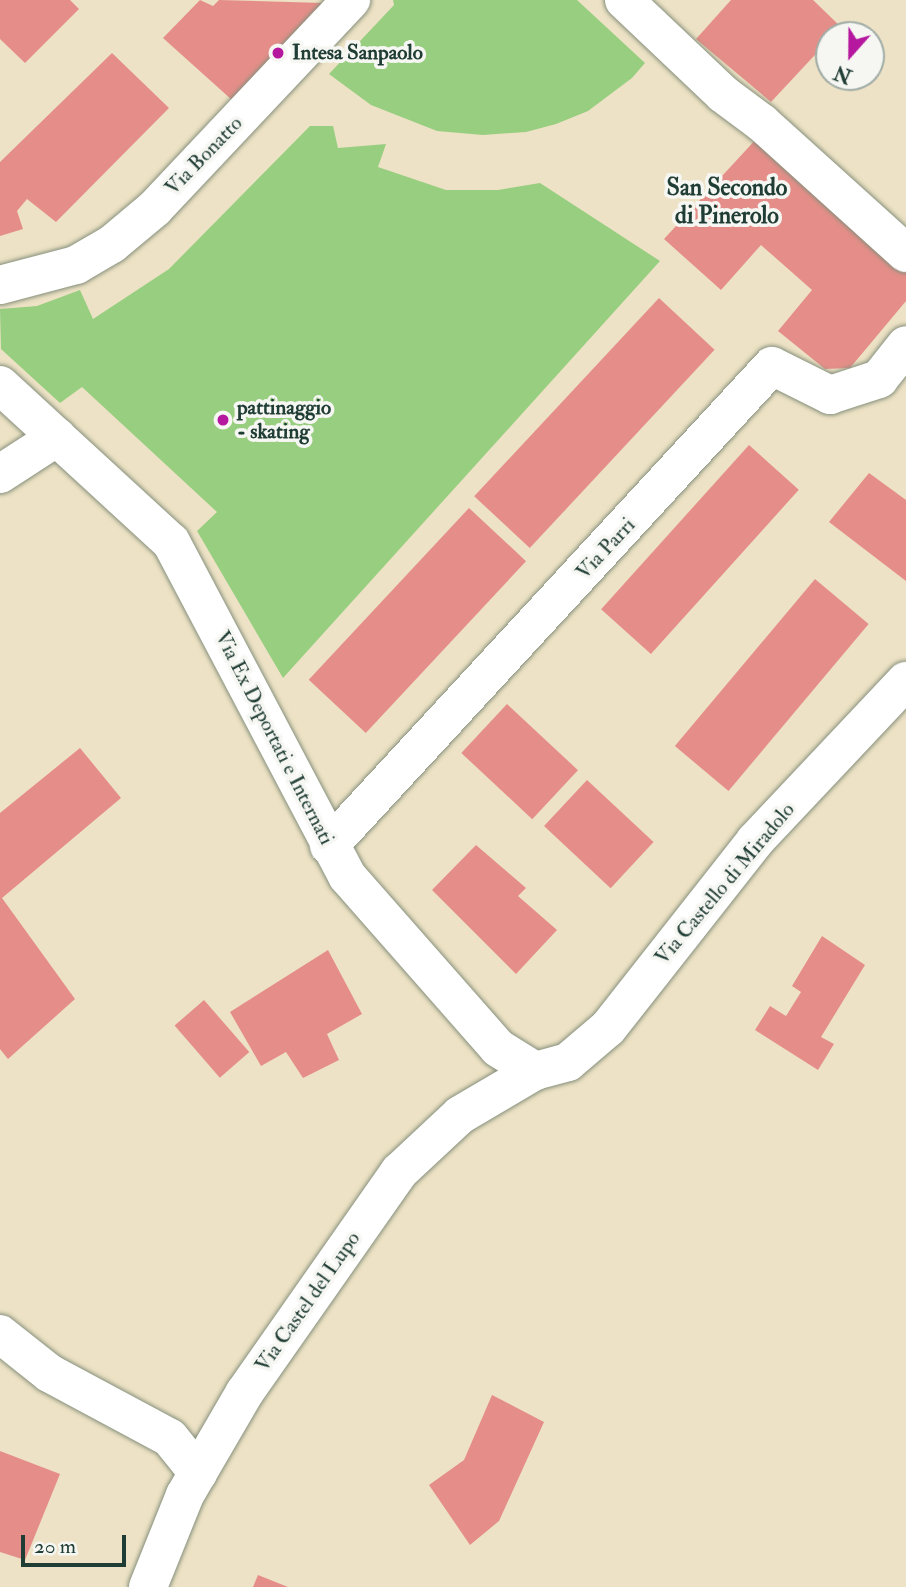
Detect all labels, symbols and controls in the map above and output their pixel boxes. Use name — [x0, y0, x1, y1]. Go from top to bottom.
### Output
north arrow — [815, 21, 885, 91]
place label: Intesa Sanpaolo — [292, 40, 423, 66]
marker: Intesa Sanpaolo — [270, 45, 286, 61]
text: N — [831, 59, 855, 88]
street label: Via Bonatto — [160, 111, 248, 201]
district label: San Secondo di Pinerolo — [667, 174, 787, 230]
place label: pattinaggio - skating — [237, 395, 331, 445]
marker: pattinaggio - skating — [215, 412, 231, 428]
street label: Via Parri — [571, 513, 641, 585]
street label: Via Ex Deportati e Internati — [209, 627, 339, 849]
street label: Via Castello di Miradolo — [650, 798, 800, 970]
street label: Via Castel del Lupo — [250, 1227, 366, 1377]
scale bar — [24, 1520, 130, 1564]
text: 20 m — [34, 1533, 76, 1560]

